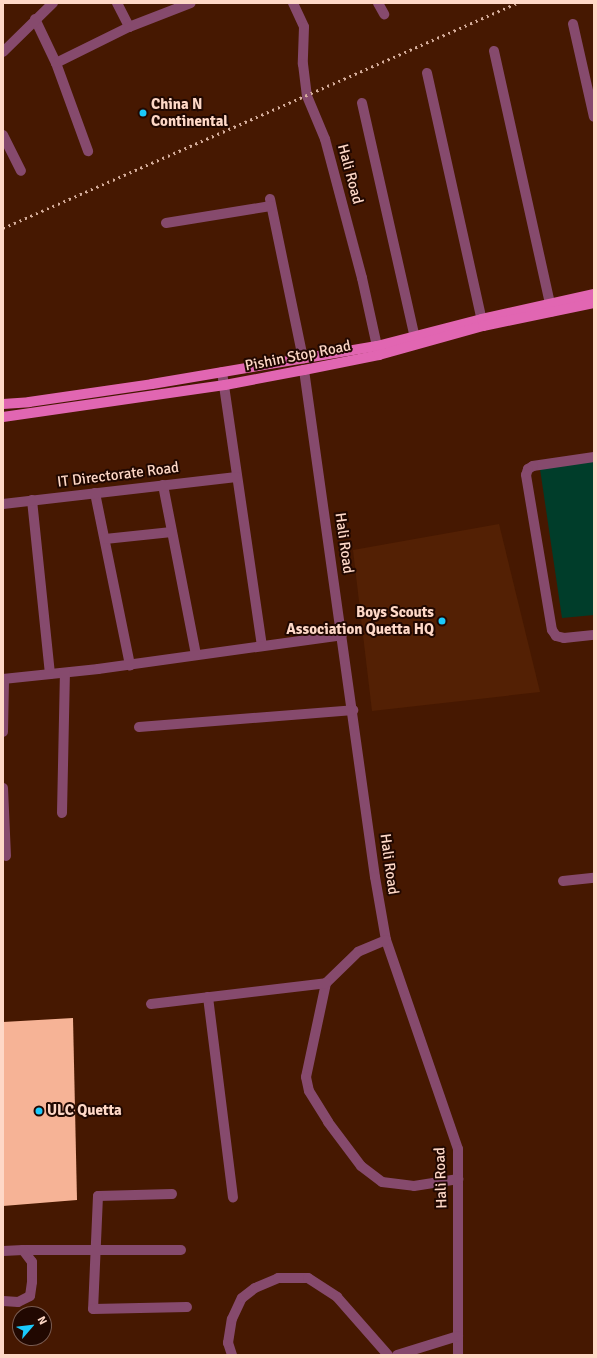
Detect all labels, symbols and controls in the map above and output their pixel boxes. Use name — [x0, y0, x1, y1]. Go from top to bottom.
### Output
place label: China N Continental — [151, 95, 228, 130]
marker: China N Continental — [138, 108, 148, 118]
street label: Hali Road — [333, 142, 367, 206]
street label: Pishin Stop Road — [244, 337, 352, 375]
street label: IT Directorate Road — [56, 459, 180, 491]
street label: Hali Road — [331, 511, 357, 575]
place label: Boys Scouts Association Quetta HQ — [286, 603, 434, 638]
marker: Boys Scouts Association Quetta HQ — [437, 616, 447, 626]
street label: Hali Road — [376, 832, 402, 896]
place label: ULC Quetta — [47, 1102, 122, 1120]
marker: ULC Quetta — [34, 1106, 44, 1116]
street label: Hali Road — [431, 1147, 451, 1209]
north arrow — [12, 1306, 52, 1346]
text: N — [35, 1314, 50, 1327]

